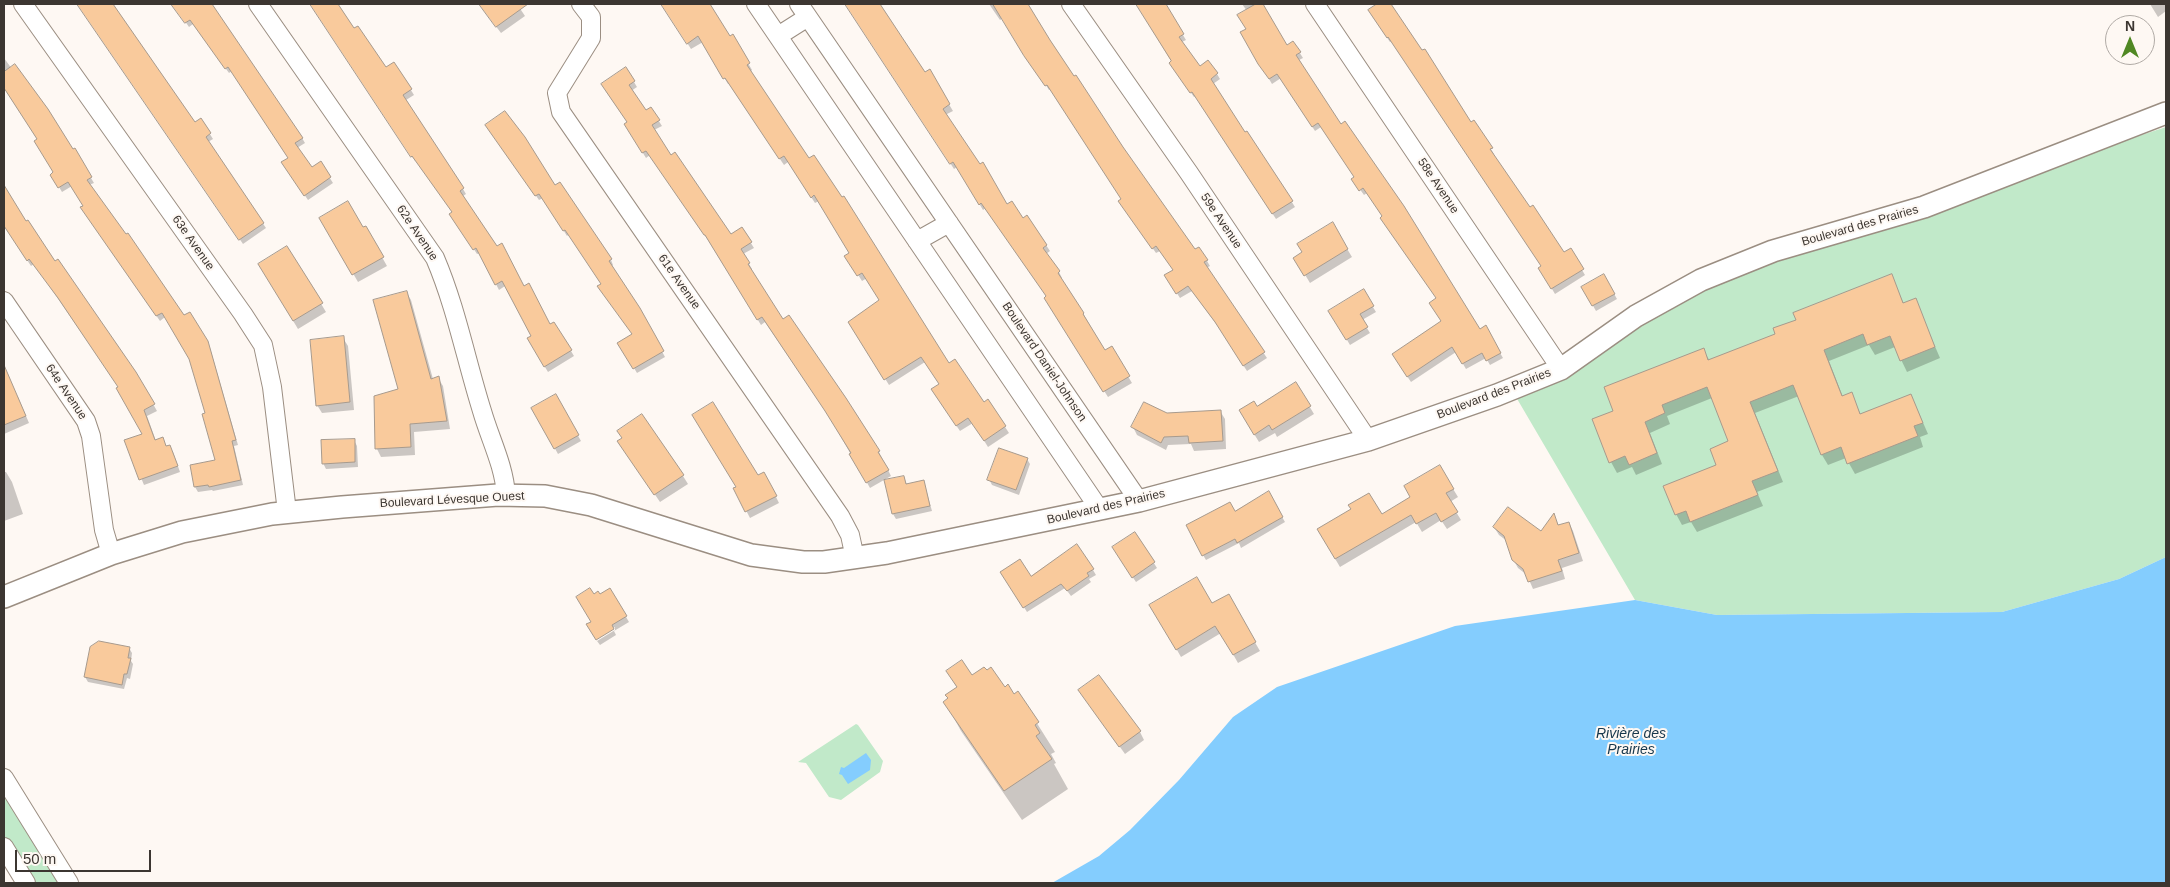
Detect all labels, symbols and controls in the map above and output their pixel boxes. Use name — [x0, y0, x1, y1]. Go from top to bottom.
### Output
north arrow — [2105, 15, 2155, 65]
text: N — [2125, 18, 2135, 34]
street label: 58e Avenue — [1414, 156, 1462, 216]
street label: 59e Avenue — [1197, 191, 1245, 251]
street label: Boulevard des Prairies — [1800, 202, 1920, 250]
street label: 62e Avenue — [393, 203, 441, 263]
street label: 63e Avenue — [169, 213, 217, 273]
street label: 61e Avenue — [655, 252, 703, 312]
street label: Boulevard Daniel-Johnson — [999, 300, 1089, 424]
street label: 64e Avenue — [42, 362, 90, 422]
street label: Boulevard des Prairies — [1435, 366, 1553, 422]
street label: Boulevard des Prairies — [1046, 486, 1166, 528]
street label: Boulevard Lévesque Ouest — [379, 489, 525, 511]
water label: Rivière des Prairies — [1596, 726, 1666, 759]
scale bar — [18, 840, 154, 872]
text: 50 m — [23, 850, 56, 867]

